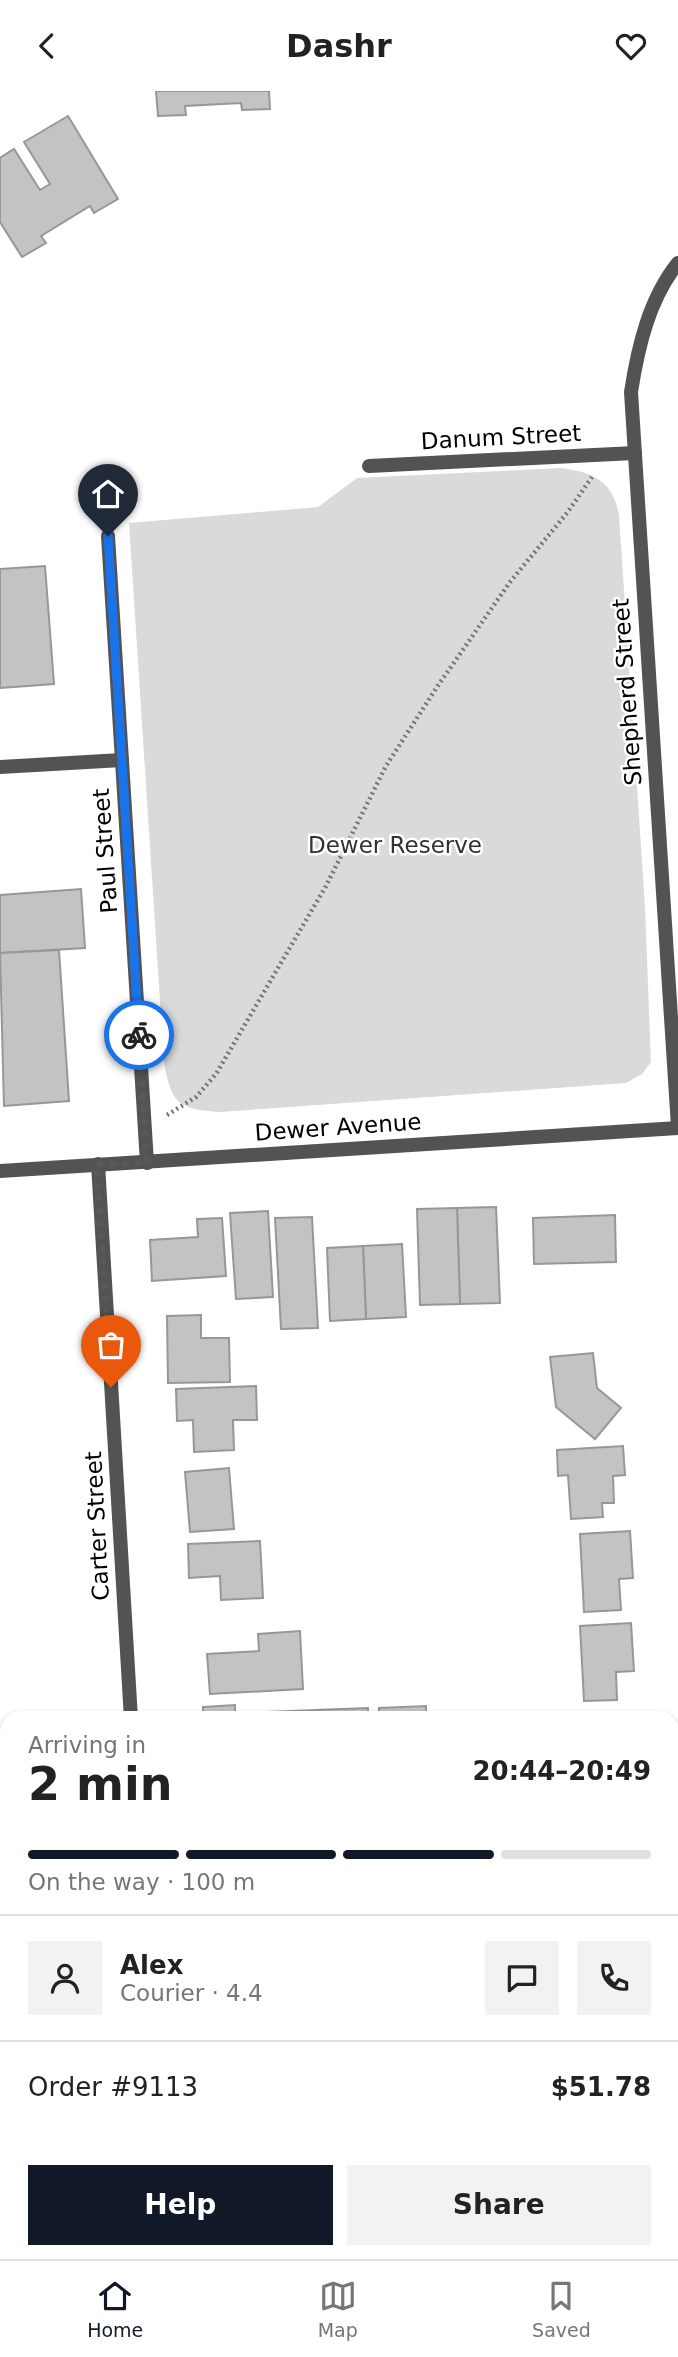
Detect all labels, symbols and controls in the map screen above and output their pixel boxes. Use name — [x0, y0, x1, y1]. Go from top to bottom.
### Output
icon: back — [28, 27, 66, 65]
text: Dashr — [286, 27, 392, 65]
icon: heart — [612, 27, 650, 65]
street label: Danum Street — [420, 420, 582, 454]
pin — [78, 464, 138, 536]
icon: home — [89, 475, 127, 513]
street label: Shepherd Street — [607, 598, 647, 786]
street label: Paul Street — [88, 788, 122, 914]
park label: Dewer Reserve — [308, 832, 482, 858]
courier — [104, 1000, 174, 1070]
icon: bike — [120, 1016, 158, 1054]
street label: Dewer Avenue — [254, 1108, 422, 1146]
pin — [81, 1315, 141, 1387]
icon: bag — [92, 1326, 130, 1364]
street label: Carter Street — [80, 1451, 114, 1601]
text: Arriving in — [28, 1732, 146, 1758]
text: 20:44–20:49 — [472, 1756, 651, 1786]
text: 2 min — [28, 1757, 172, 1811]
text: On the way · 100 m — [28, 1869, 255, 1895]
button: person — [28, 1941, 102, 2015]
button: chat — [485, 1941, 559, 2015]
button: phone — [577, 1941, 651, 2015]
text: Alex — [120, 1950, 183, 1980]
text: Courier · 4.4 — [120, 1980, 263, 2006]
text: Order #9113 — [28, 2072, 198, 2102]
text: $51.78 — [551, 2072, 651, 2102]
button: Help — [28, 2165, 333, 2245]
button: Share — [347, 2165, 651, 2245]
tab: Home — [87, 2277, 143, 2341]
tab: Map — [318, 2277, 358, 2341]
tab: Saved — [532, 2277, 591, 2341]

